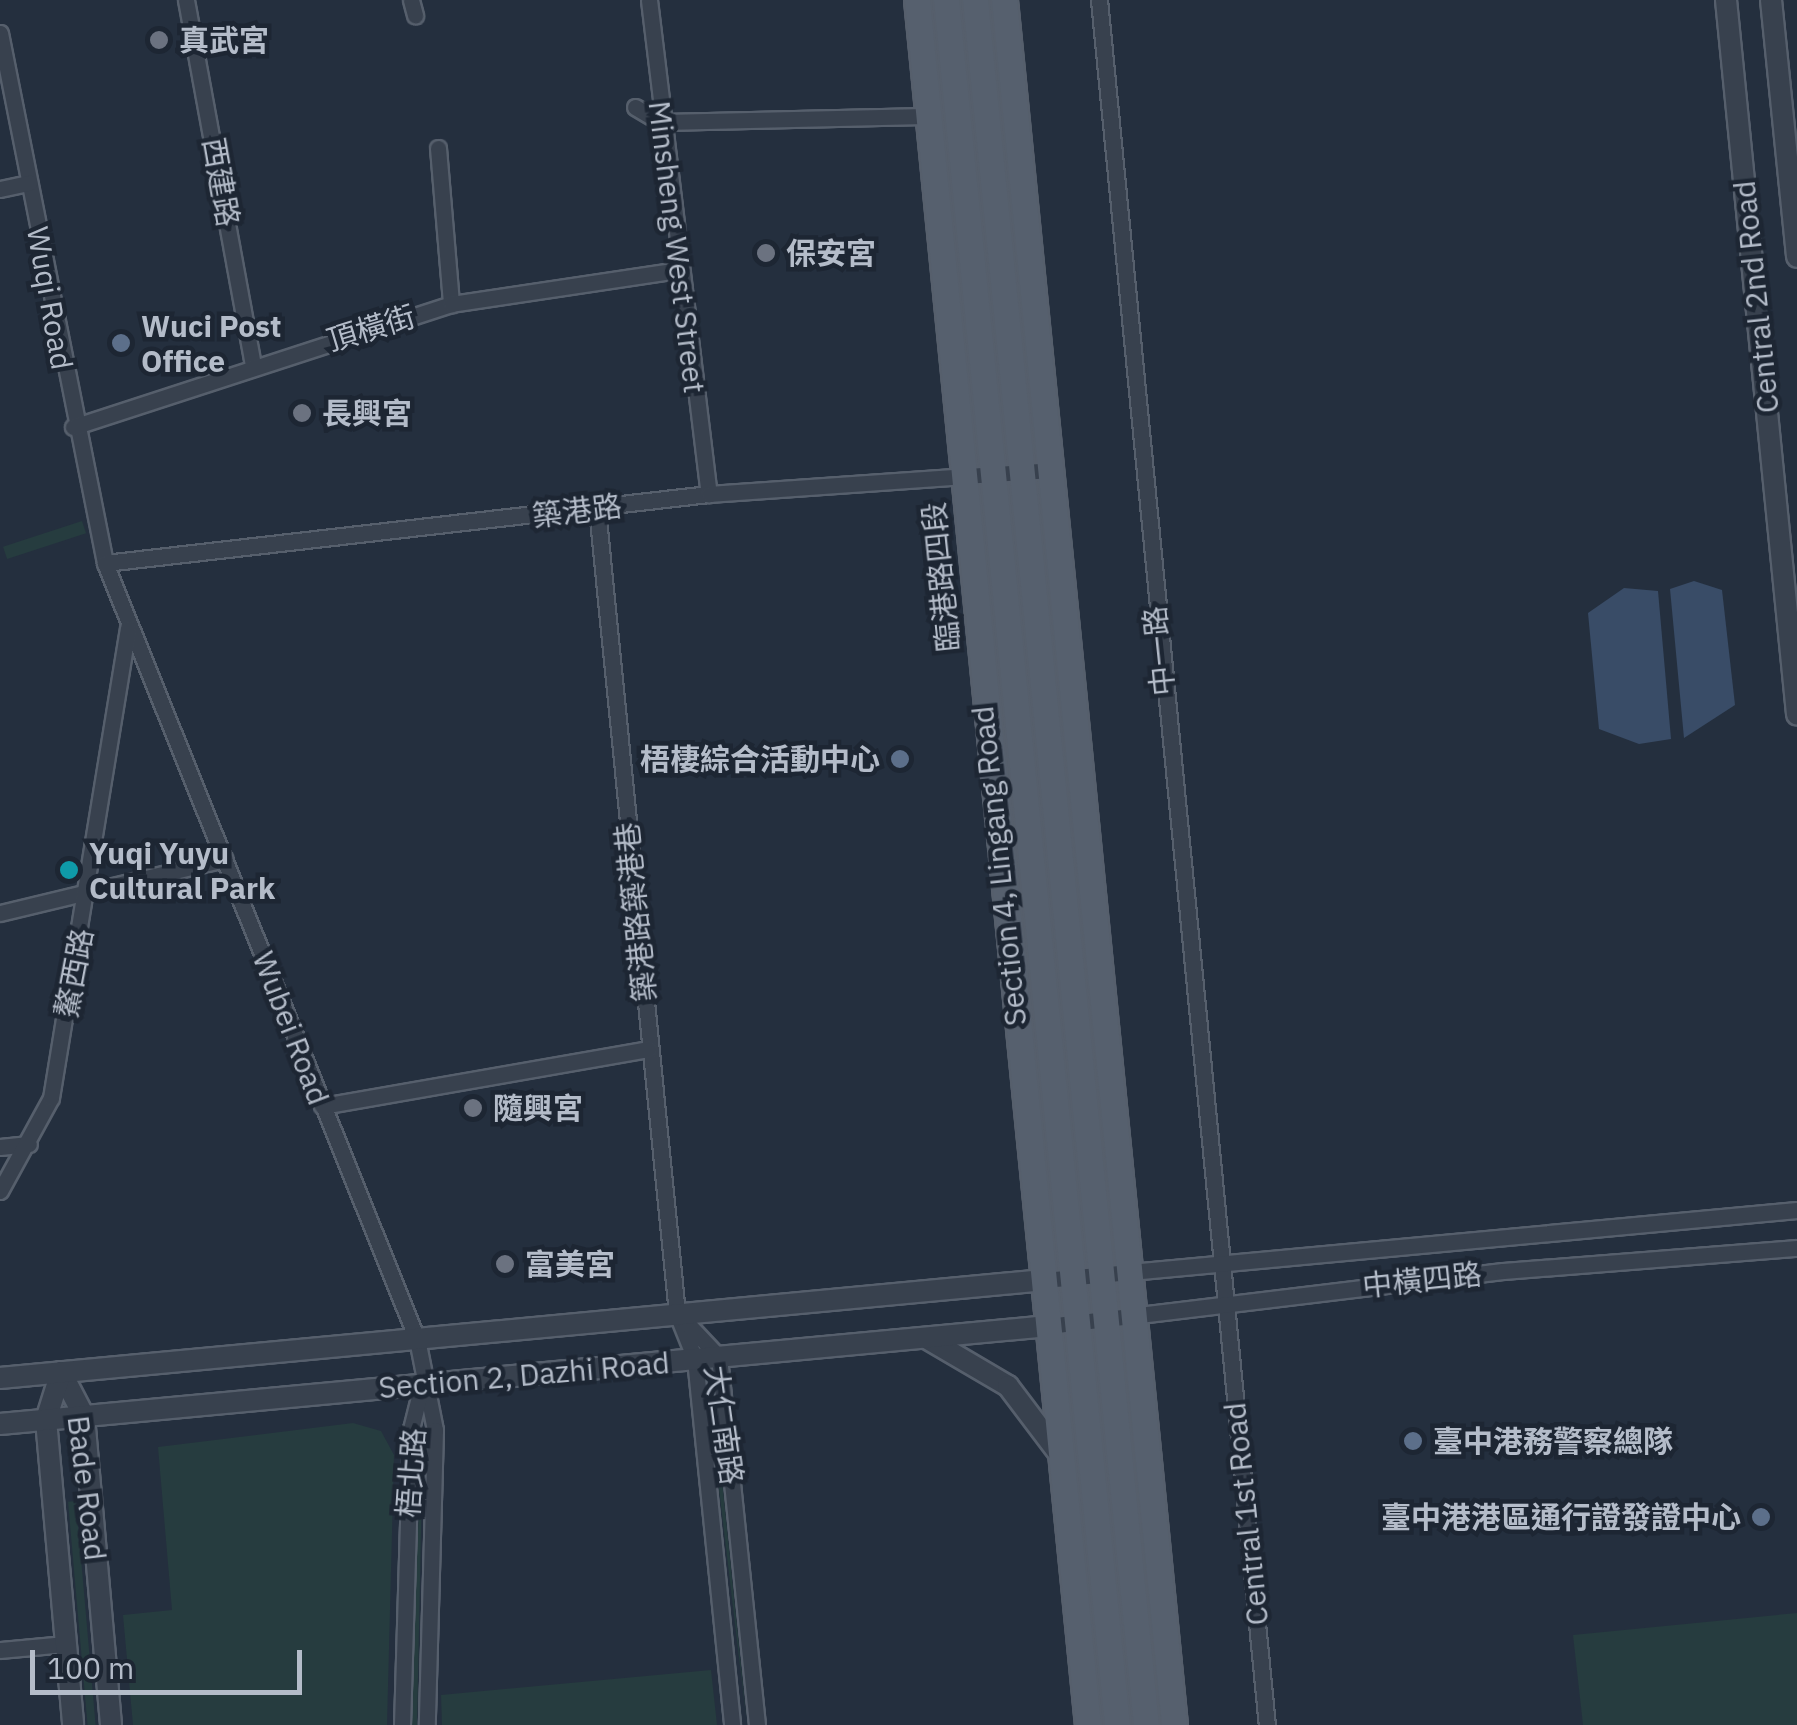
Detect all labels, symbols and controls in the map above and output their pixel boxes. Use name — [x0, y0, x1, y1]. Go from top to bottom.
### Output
place label: 真武宮 — [179, 22, 269, 58]
marker: 真武宮 — [148, 29, 170, 51]
street label: Minsheng West Street — [641, 99, 713, 395]
street label: 西建路 — [195, 135, 247, 229]
street label: Central 2nd Road — [1726, 179, 1786, 415]
street label: Wuqi Road — [20, 224, 80, 372]
place label: 保安宮 — [786, 235, 876, 271]
marker: 保安宮 — [755, 242, 777, 264]
street label: 頂橫街 — [323, 298, 419, 358]
place label: Wuci Post Office — [141, 308, 281, 378]
marker: Wuci Post Office — [110, 332, 132, 354]
place label: 長興宮 — [322, 395, 412, 431]
marker: 長興宮 — [291, 402, 313, 424]
street label: 築港路 — [530, 488, 624, 534]
street label: 臨港路四段 — [915, 501, 967, 653]
street label: 中一路 — [1136, 604, 1182, 698]
street label: Section 4, Lingang Road — [964, 704, 1034, 1028]
place label: 梧棲綜合活動中心 — [640, 741, 880, 777]
marker: 梧棲綜合活動中心 — [889, 748, 911, 770]
street label: 築港路築港巷 — [609, 821, 663, 1003]
place label: Yuqi Yuyu Cultural Park — [89, 835, 275, 906]
marker: Yuqi Yuyu Cultural Park — [58, 859, 80, 881]
street label: 鰲西路 — [48, 925, 100, 1021]
street label: Wubei Road — [245, 946, 337, 1110]
place label: 隨興宮 — [493, 1090, 583, 1126]
marker: 隨興宮 — [462, 1097, 484, 1119]
place label: 富美宮 — [525, 1246, 615, 1282]
marker: 富美宮 — [494, 1253, 516, 1275]
street label: 中橫四路 — [1360, 1256, 1484, 1304]
street label: Section 2, Dazhi Road — [377, 1344, 671, 1406]
street label: 大仁南路 — [698, 1363, 750, 1487]
street label: Central 1st Road — [1216, 1401, 1276, 1627]
street label: Bade Road — [60, 1414, 114, 1562]
place label: 臺中港務警察總隊 — [1433, 1423, 1673, 1459]
street label: 梧北路 — [390, 1427, 432, 1519]
marker: 臺中港務警察總隊 — [1402, 1430, 1424, 1452]
place label: 臺中港港區通行證發證中心 — [1381, 1499, 1741, 1535]
marker: 臺中港港區通行證發證中心 — [1750, 1506, 1772, 1528]
scale bar — [35, 1630, 308, 1692]
text: 100 m — [47, 1648, 134, 1687]

